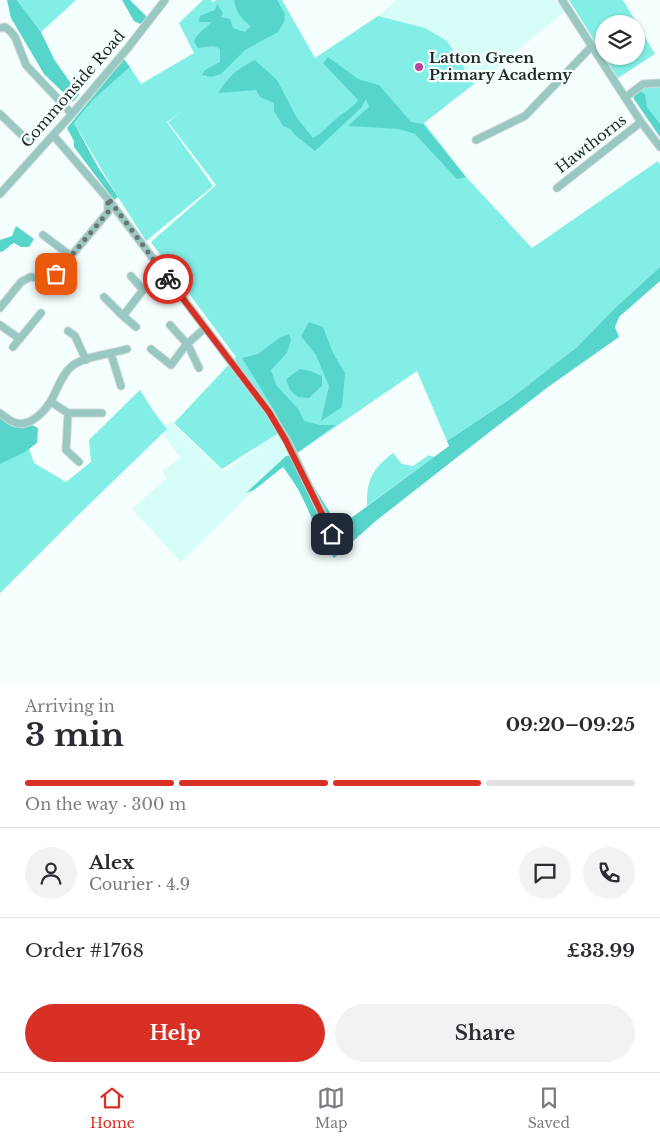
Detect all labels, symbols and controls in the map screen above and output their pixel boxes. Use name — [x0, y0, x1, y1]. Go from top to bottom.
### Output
map controls — [595, 15, 645, 65]
button: layers — [595, 15, 645, 65]
street label: Commonside Road — [17, 26, 129, 151]
place label: Latton Green Primary Academy — [429, 48, 572, 84]
marker: Latton Green Primary Academy — [413, 61, 425, 73]
street label: Hawthorns — [551, 110, 630, 177]
pin — [35, 253, 77, 295]
courier — [143, 254, 193, 304]
icon: bag — [42, 260, 70, 288]
icon: bike — [154, 265, 182, 293]
pin — [311, 513, 353, 555]
icon: home — [318, 520, 346, 548]
text: Arriving in — [25, 696, 115, 716]
text: 09:20–09:25 — [506, 713, 635, 736]
text: 3 min — [25, 715, 124, 755]
text: On the way · 300 m — [25, 794, 186, 814]
button: person — [25, 847, 77, 899]
button: chat — [519, 847, 571, 899]
button: phone — [583, 847, 635, 899]
text: Alex — [89, 851, 134, 874]
text: Courier · 4.9 — [89, 874, 190, 894]
text: Order #1768 — [25, 939, 144, 962]
text: £33.99 — [567, 939, 635, 962]
button: Help — [25, 1004, 325, 1062]
button: Share — [335, 1004, 635, 1062]
tab: Home — [90, 1084, 135, 1132]
tab: Map — [315, 1084, 348, 1132]
tab: Saved — [528, 1084, 570, 1132]

